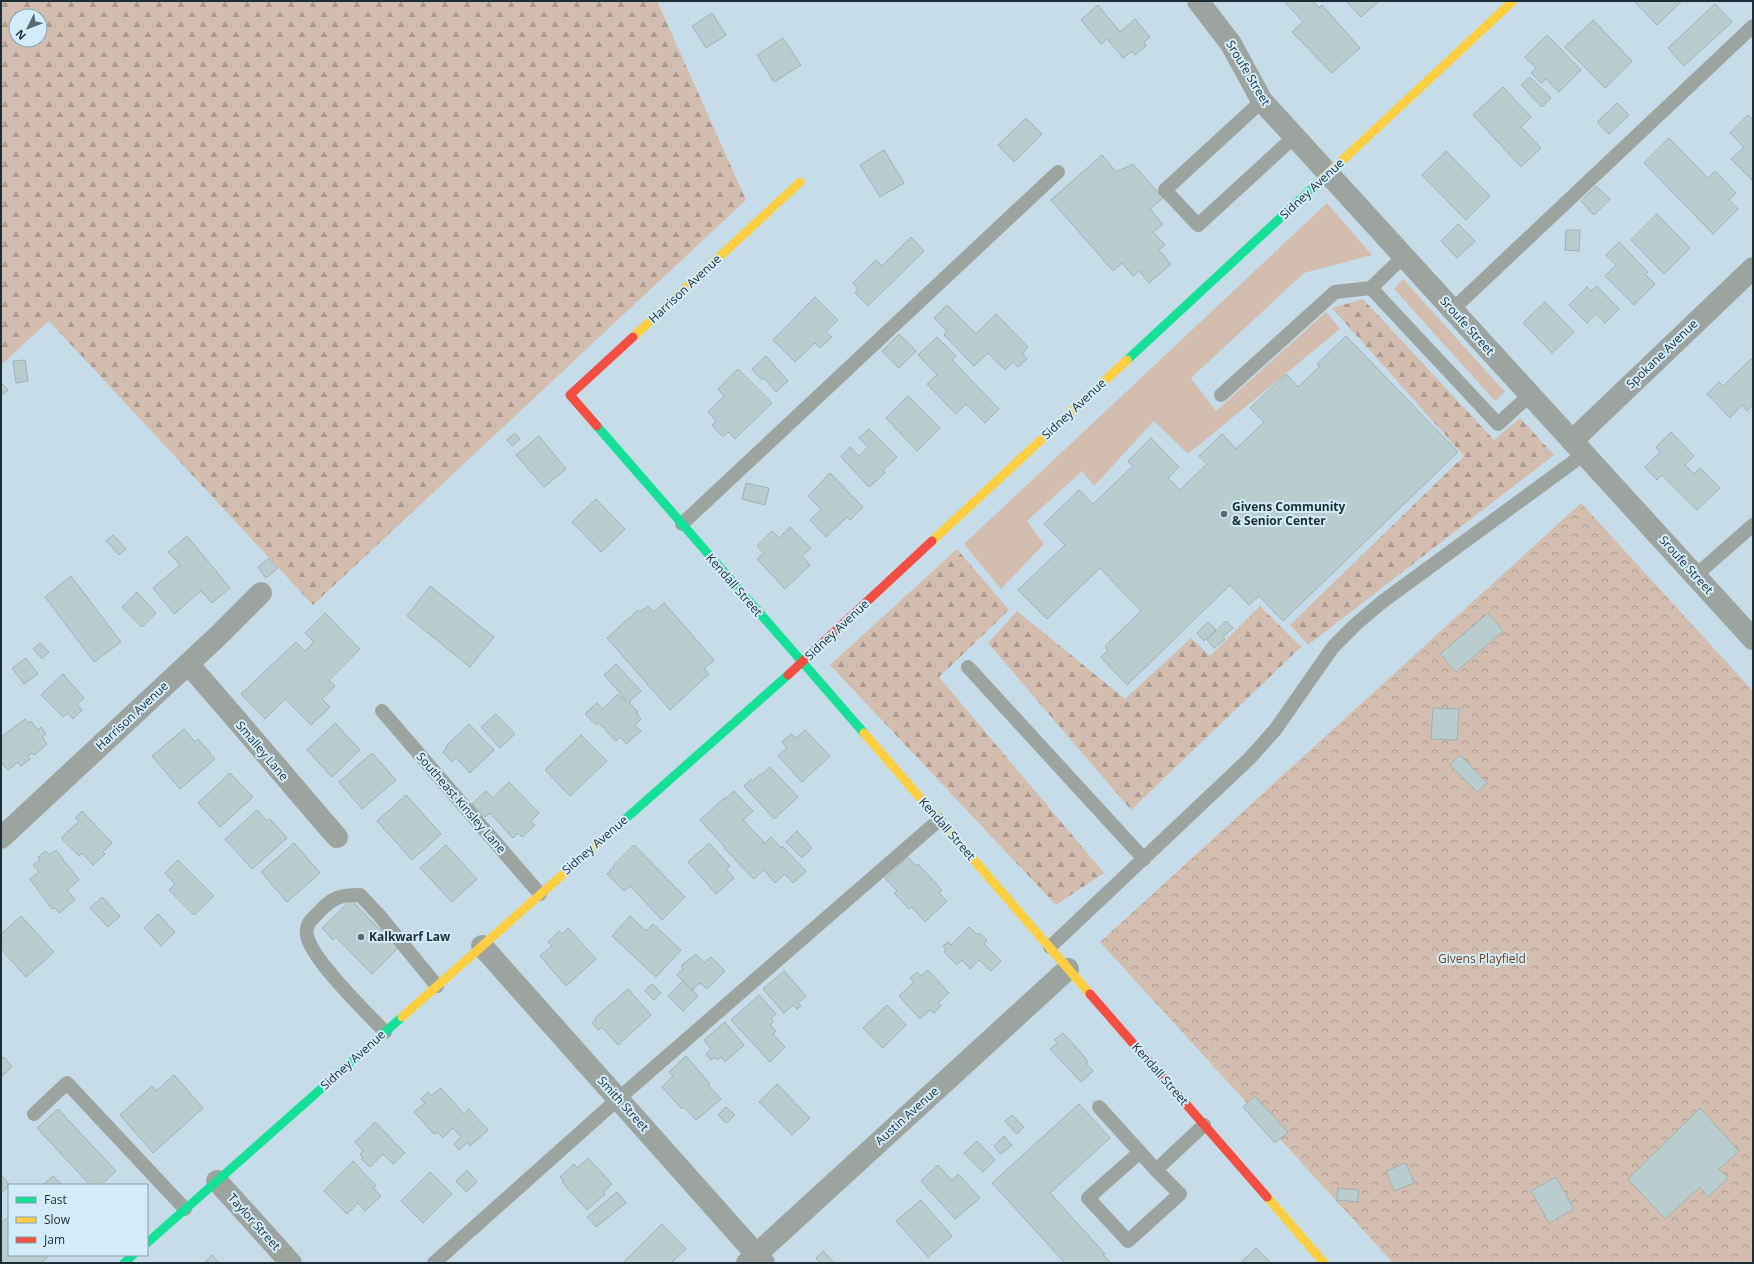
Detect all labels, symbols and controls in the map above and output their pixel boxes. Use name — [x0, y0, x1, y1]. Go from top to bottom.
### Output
north arrow — [8, 8, 48, 48]
text: N — [12, 27, 29, 44]
street label: Sroufe Street — [1222, 37, 1275, 109]
street label: Sidney Avenue — [1276, 154, 1348, 223]
street label: Harrison Avenue — [645, 250, 725, 327]
street label: Sroufe Street — [1436, 293, 1498, 359]
street label: Spokane Avenue — [1622, 315, 1701, 392]
street label: Sidney Avenue — [1038, 374, 1110, 443]
place label: Givens Community & Senior Center — [1232, 498, 1346, 529]
marker: Givens Community & Senior Center — [1219, 509, 1229, 519]
street label: Sroufe Street — [1655, 532, 1717, 598]
street label: Kendall Street — [702, 550, 766, 620]
street label: Sidney Avenue — [801, 595, 873, 664]
street label: Harrison Avenue — [92, 677, 172, 754]
street label: Smalley Lane — [232, 717, 293, 784]
street label: Southeast Kinsley Lane — [413, 749, 510, 857]
street label: Kendall Street — [915, 794, 979, 864]
street label: Sidney Avenue — [558, 811, 631, 878]
place label: Kalkwarf Law — [369, 928, 451, 945]
marker: Kalkwarf Law — [356, 932, 366, 942]
park label: Givens Playfield — [1438, 950, 1526, 967]
street label: Sidney Avenue — [317, 1026, 389, 1093]
street label: Kendall Street — [1128, 1039, 1192, 1109]
street label: Smith Street — [594, 1072, 653, 1135]
street label: Austin Avenue — [871, 1082, 942, 1149]
legend — [8, 1184, 148, 1256]
street label: Taylor Street — [224, 1190, 284, 1254]
text: Fast — [44, 1191, 67, 1208]
text: Slow — [44, 1211, 71, 1228]
text: Jam — [43, 1231, 65, 1248]

